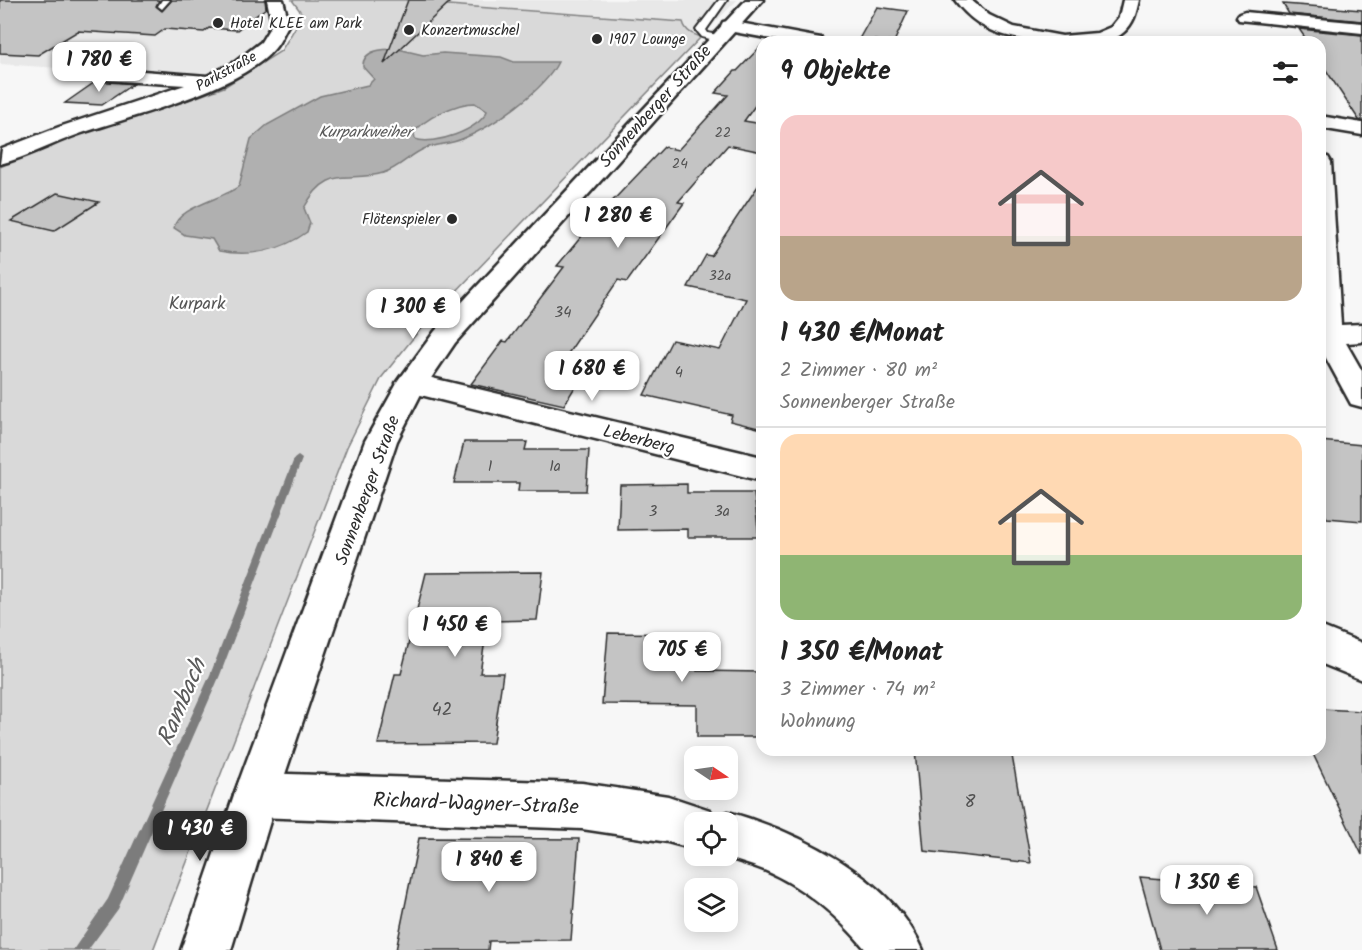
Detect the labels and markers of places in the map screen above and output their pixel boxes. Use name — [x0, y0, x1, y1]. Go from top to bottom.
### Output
place label: Hotel KLEE am Park — [230, 12, 363, 36]
marker: Hotel KLEE am Park — [211, 16, 225, 30]
place label: Konzertmuschel — [421, 19, 520, 43]
marker: Konzertmuschel — [402, 23, 416, 37]
place label: 1907 Lounge — [609, 28, 686, 52]
marker: 1907 Lounge — [590, 32, 604, 46]
pin: 1 780 € — [44, 42, 154, 93]
pin: 1 280 € — [563, 198, 673, 249]
place label: Flötenspieler — [362, 208, 441, 232]
marker: Flötenspieler — [445, 212, 459, 226]
pin: 1 300 € — [358, 289, 468, 340]
pin: 1 680 € — [537, 351, 647, 402]
pin: 1 450 € — [400, 607, 510, 658]
pin: 705 € — [640, 632, 724, 683]
pin: 1 430 € — [145, 811, 255, 862]
pin: 1 840 € — [434, 842, 544, 893]
pin: 1 350 € — [1152, 865, 1262, 916]

